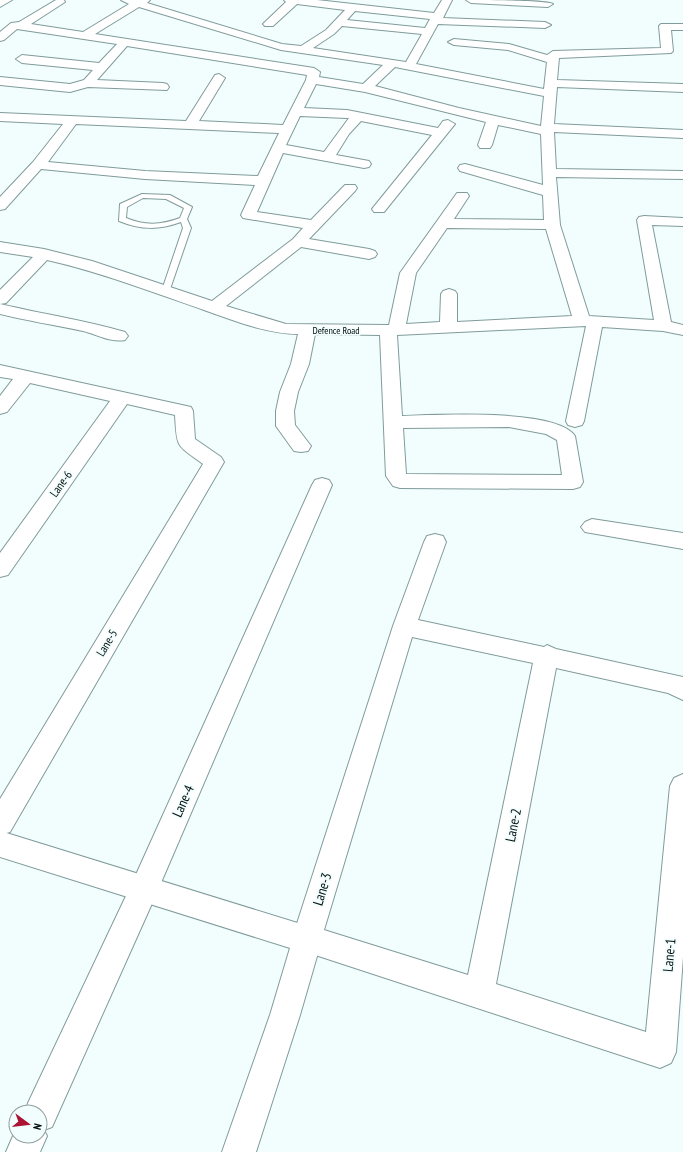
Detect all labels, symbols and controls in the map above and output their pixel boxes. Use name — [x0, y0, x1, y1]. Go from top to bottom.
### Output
street label: Defence Road — [312, 324, 360, 337]
street label: Lane-6 — [46, 468, 75, 500]
street label: Lane-5 — [93, 627, 120, 659]
street label: Lane-4 — [168, 781, 198, 820]
street label: Lane-2 — [501, 807, 525, 843]
street label: Lane-3 — [308, 870, 336, 908]
street label: Lane-1 — [659, 938, 679, 972]
north arrow — [8, 1104, 48, 1144]
text: N — [30, 1122, 45, 1131]

